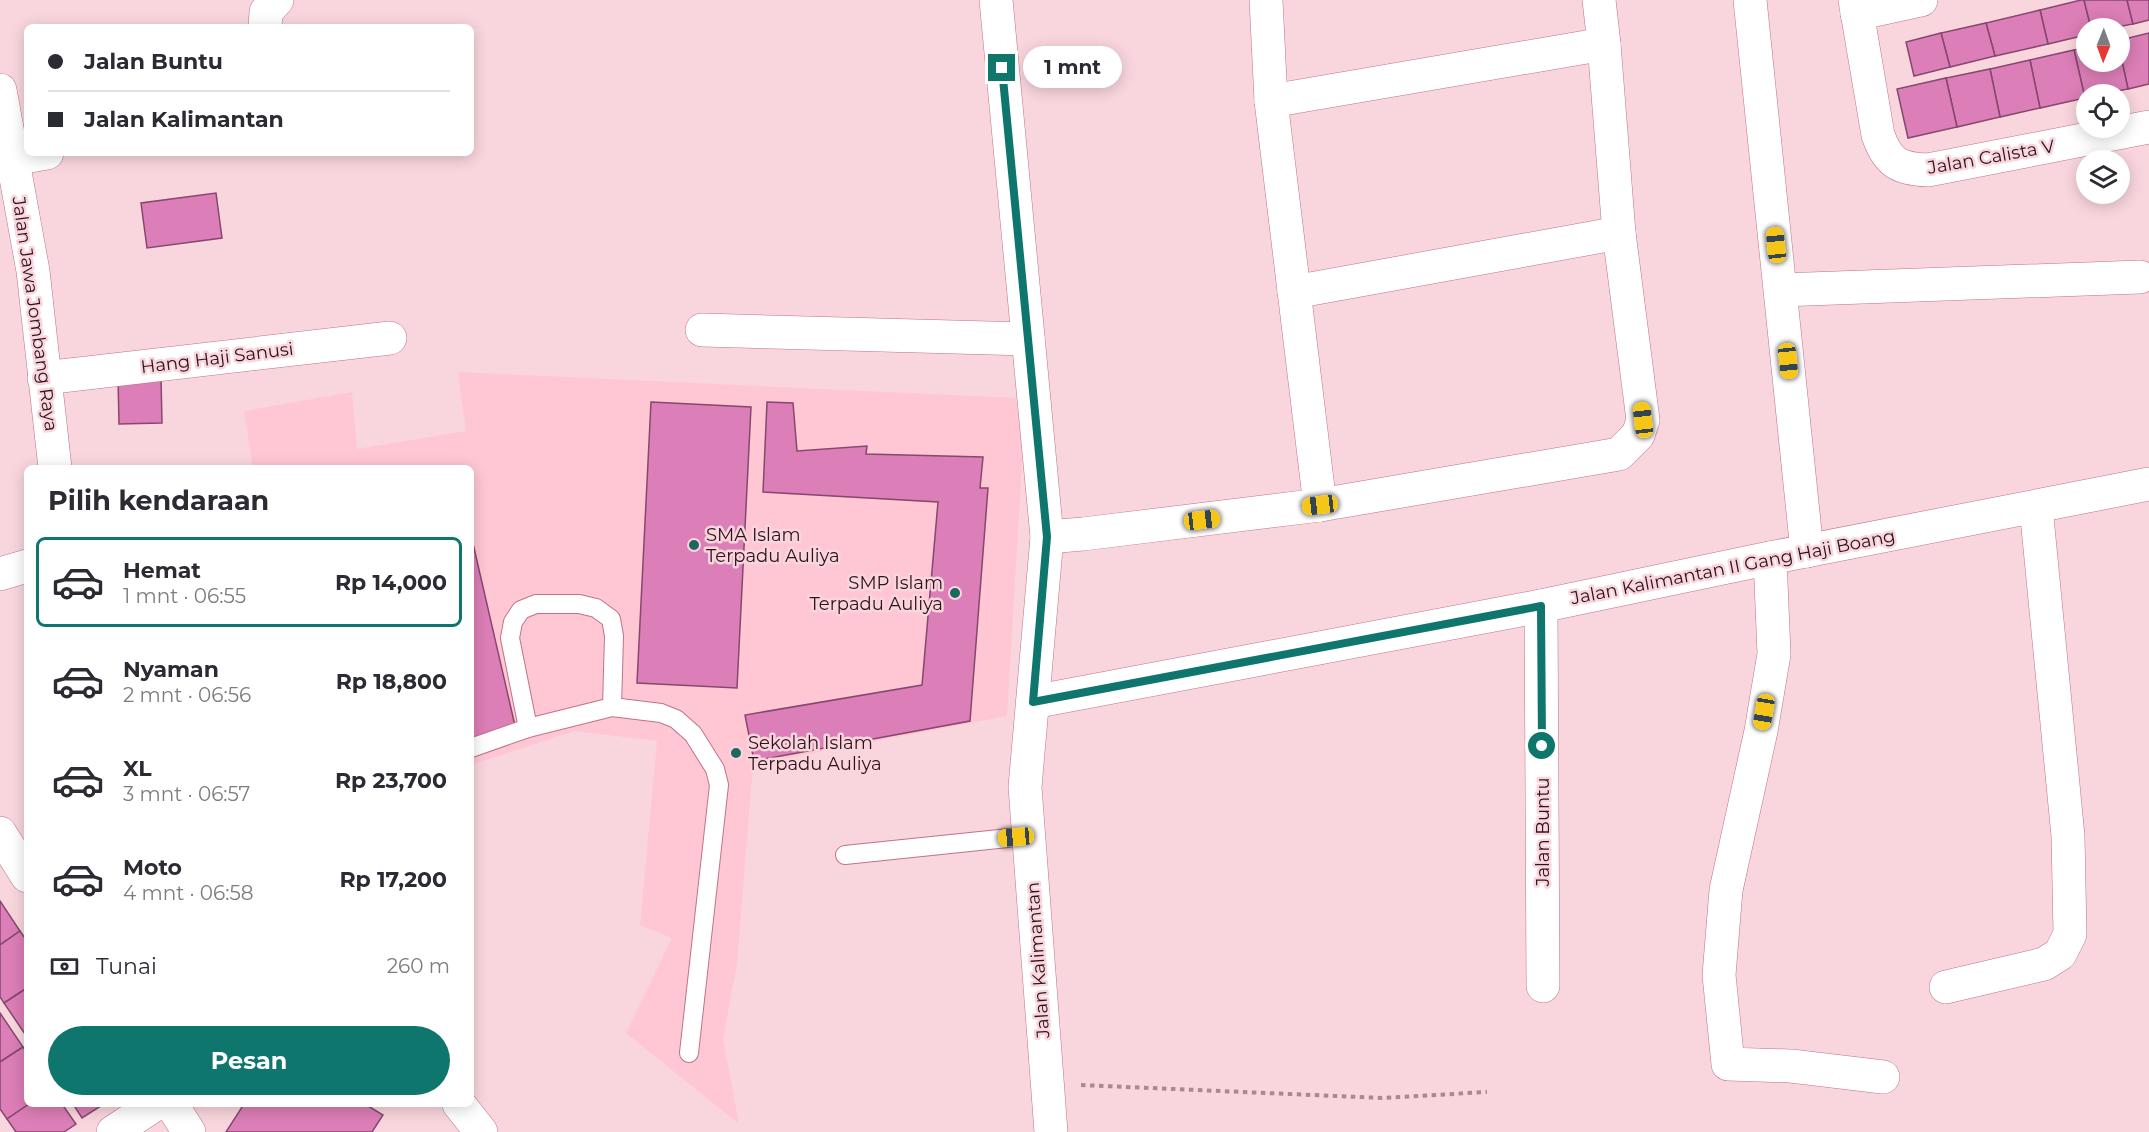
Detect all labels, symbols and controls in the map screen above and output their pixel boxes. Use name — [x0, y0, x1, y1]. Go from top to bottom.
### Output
north arrow — [2076, 18, 2130, 72]
map controls — [2076, 18, 2130, 204]
callout: 1 mnt — [1023, 47, 1122, 89]
text: Jalan Buntu — [84, 48, 223, 75]
route end — [988, 54, 1015, 81]
text: 1 mnt — [1044, 55, 1101, 79]
button: locate — [2076, 84, 2130, 138]
text: Jalan Kalimantan — [84, 106, 284, 133]
street label: Jalan Calista V — [1925, 135, 2057, 179]
button: layers — [2076, 150, 2130, 204]
street label: Jalan Jawa Jombang Raya — [7, 194, 62, 433]
car — [1765, 226, 1787, 264]
street label: Hang Haji Sanusi — [139, 338, 295, 378]
car — [1777, 342, 1799, 380]
car — [1632, 401, 1654, 439]
text: Pilih kendaraan — [48, 484, 269, 517]
car — [1301, 494, 1339, 516]
car — [1183, 509, 1221, 531]
place label: SMA Islam Terpadu Auliya — [706, 524, 840, 567]
street label: Jalan Kalimantan II Gang Haji Boang — [1568, 525, 1897, 609]
marker: SMA Islam Terpadu Auliya — [687, 538, 701, 552]
icon: car — [51, 555, 105, 609]
text: Hemat — [123, 557, 201, 584]
text: Rp 14,000 — [335, 569, 447, 596]
place label: SMP Islam Terpadu Auliya — [809, 572, 943, 615]
text: 1 mnt · 06:55 — [123, 584, 246, 608]
marker: SMP Islam Terpadu Auliya — [948, 586, 962, 600]
icon: car — [51, 654, 105, 708]
text: Nyaman — [123, 656, 219, 683]
text: Rp 18,800 — [336, 668, 447, 695]
text: 2 mnt · 06:56 — [123, 683, 251, 707]
car — [1752, 693, 1776, 731]
place label: Sekolah Islam Terpadu Auliya — [748, 732, 882, 775]
route start — [1528, 732, 1555, 759]
marker: Sekolah Islam Terpadu Auliya — [729, 746, 743, 760]
icon: car — [51, 753, 105, 807]
text: XL — [123, 755, 152, 782]
text: Rp 23,700 — [335, 767, 447, 794]
street label: Jalan Buntu — [1532, 777, 1554, 888]
text: 3 mnt · 06:57 — [123, 782, 250, 806]
car — [997, 826, 1035, 848]
icon: car — [51, 852, 105, 906]
text: Moto — [123, 854, 182, 881]
text: Rp 17,200 — [339, 866, 447, 893]
text: 4 mnt · 06:58 — [123, 881, 254, 905]
street label: Jalan Kalimantan — [1022, 881, 1055, 1040]
icon: cash — [48, 950, 81, 983]
text: Tunai — [96, 953, 157, 980]
text: 260 m — [387, 954, 450, 978]
button: Pesan — [48, 1026, 450, 1095]

